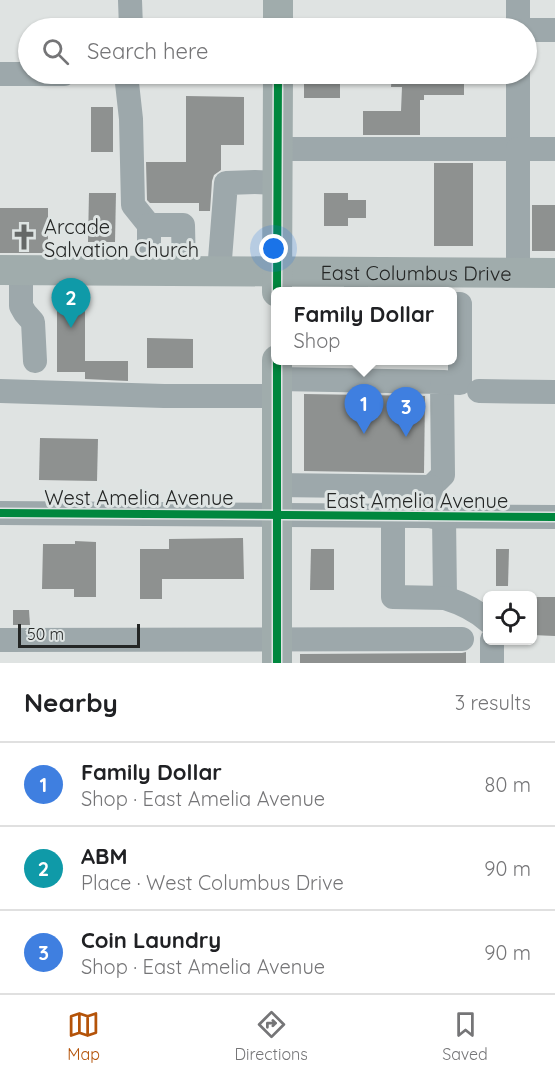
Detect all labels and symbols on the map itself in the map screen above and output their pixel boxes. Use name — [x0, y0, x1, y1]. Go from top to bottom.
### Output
place label: Arcade Salvation Church — [44, 214, 199, 262]
church icon: Arcade Salvation Church — [9, 222, 39, 252]
your location — [259, 234, 288, 263]
street label: East Columbus Drive — [320, 259, 512, 285]
pin: 2 — [52, 278, 90, 328]
pin: 1 — [344, 384, 384, 434]
pin: 3 — [386, 388, 426, 437]
street label: West Amelia Avenue — [44, 485, 234, 510]
street label: East Amelia Avenue — [326, 488, 508, 513]
scale bar — [18, 621, 140, 648]

